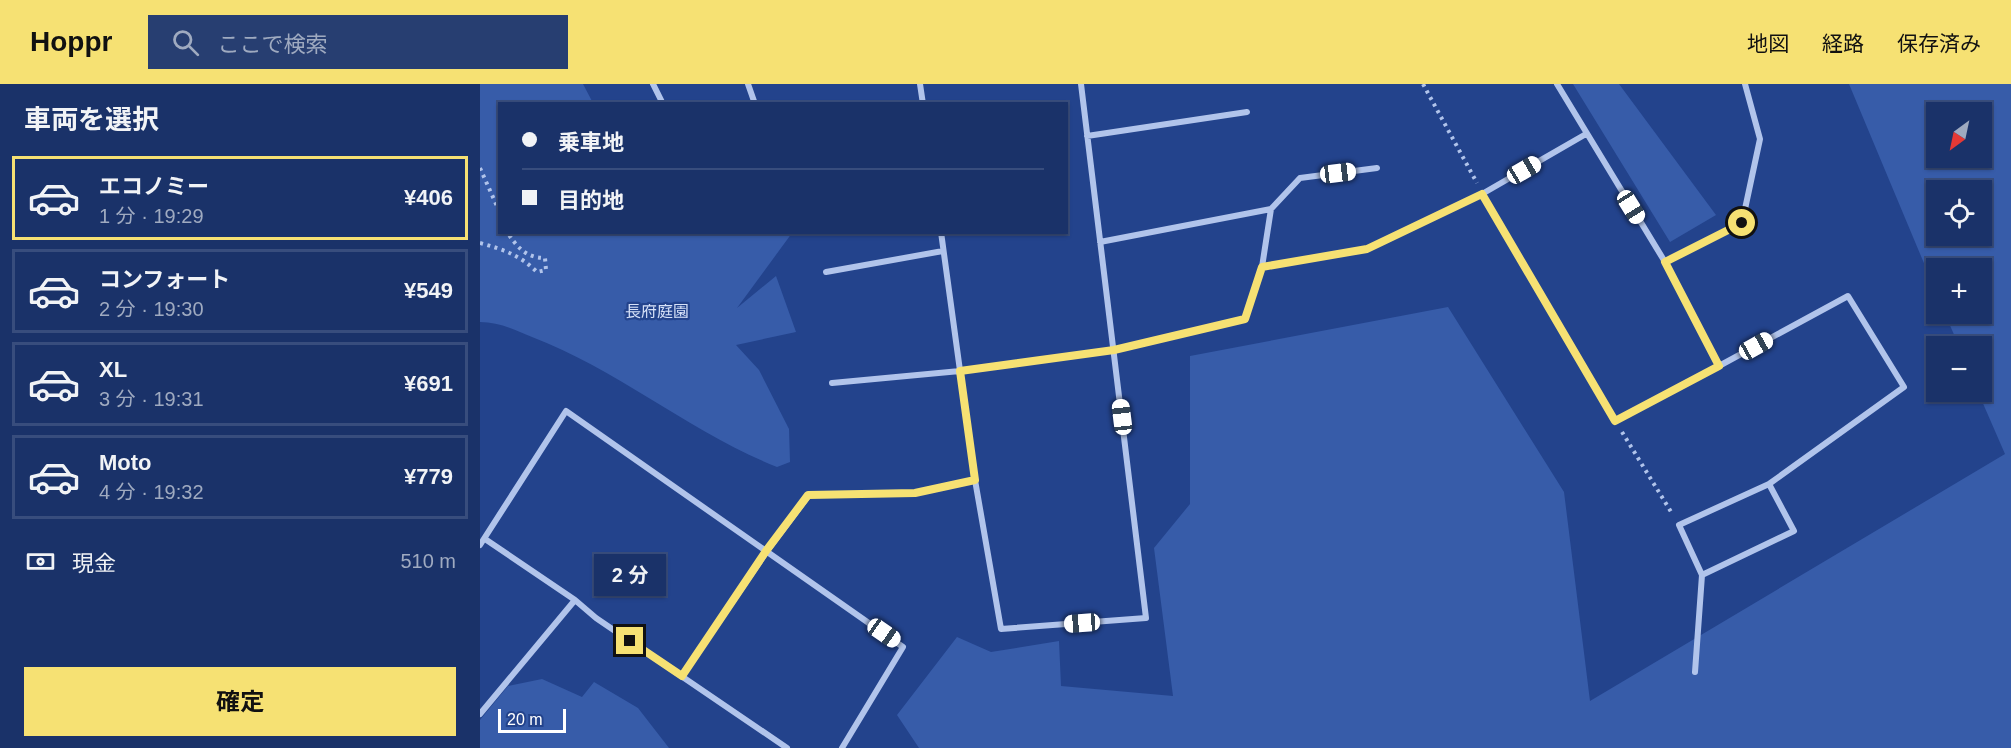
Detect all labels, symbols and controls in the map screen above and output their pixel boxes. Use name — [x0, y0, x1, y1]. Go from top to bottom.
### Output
search box — [148, 15, 568, 69]
text: Hoppr — [30, 26, 112, 57]
icon: search — [169, 26, 202, 59]
text: ここで検索 — [217, 32, 327, 57]
text: 地図 — [1747, 32, 1789, 55]
text: 経路 — [1822, 32, 1864, 55]
text: 保存済み — [1897, 32, 1981, 55]
north arrow — [1926, 102, 1992, 168]
map controls — [1926, 102, 1992, 402]
text: 車両を選択 — [24, 105, 159, 135]
text: 乗車地 — [558, 130, 624, 155]
car — [1504, 153, 1544, 187]
car — [1319, 162, 1357, 184]
icon: car — [27, 171, 81, 225]
text: エコノミー — [99, 174, 209, 199]
button: locate — [1926, 180, 1992, 246]
text: ¥406 — [404, 185, 453, 210]
car — [1614, 187, 1648, 227]
text: 目的地 — [558, 188, 624, 213]
text: 1 分 · 19:29 — [99, 205, 204, 227]
route start — [1728, 209, 1755, 236]
button: + — [1926, 258, 1992, 324]
icon: car — [27, 264, 81, 318]
text: コンフォート — [99, 267, 230, 292]
text: ¥549 — [404, 278, 453, 303]
text: 2 分 · 19:30 — [99, 298, 204, 320]
park label: 長府庭園 — [625, 303, 689, 320]
car — [1736, 329, 1776, 363]
button: − — [1926, 336, 1992, 402]
icon: car — [27, 357, 81, 411]
text: XL — [99, 357, 127, 382]
text: ¥691 — [404, 371, 453, 396]
text: 3 分 · 19:31 — [99, 388, 204, 410]
car — [1111, 398, 1133, 436]
icon: car — [27, 450, 81, 504]
text: Moto — [99, 450, 152, 475]
text: ¥779 — [404, 464, 453, 489]
text: 4 分 · 19:32 — [99, 481, 204, 503]
icon: cash — [24, 545, 57, 578]
text: 510 m — [400, 550, 456, 572]
text: 現金 — [72, 551, 116, 576]
callout: 2 分 — [594, 554, 666, 596]
text: 2 分 — [612, 564, 648, 586]
car — [1063, 613, 1101, 633]
car — [864, 615, 904, 651]
route end — [616, 627, 643, 654]
button: 確定 — [24, 667, 456, 736]
scale bar — [498, 706, 566, 734]
text: 20 m — [507, 711, 543, 728]

